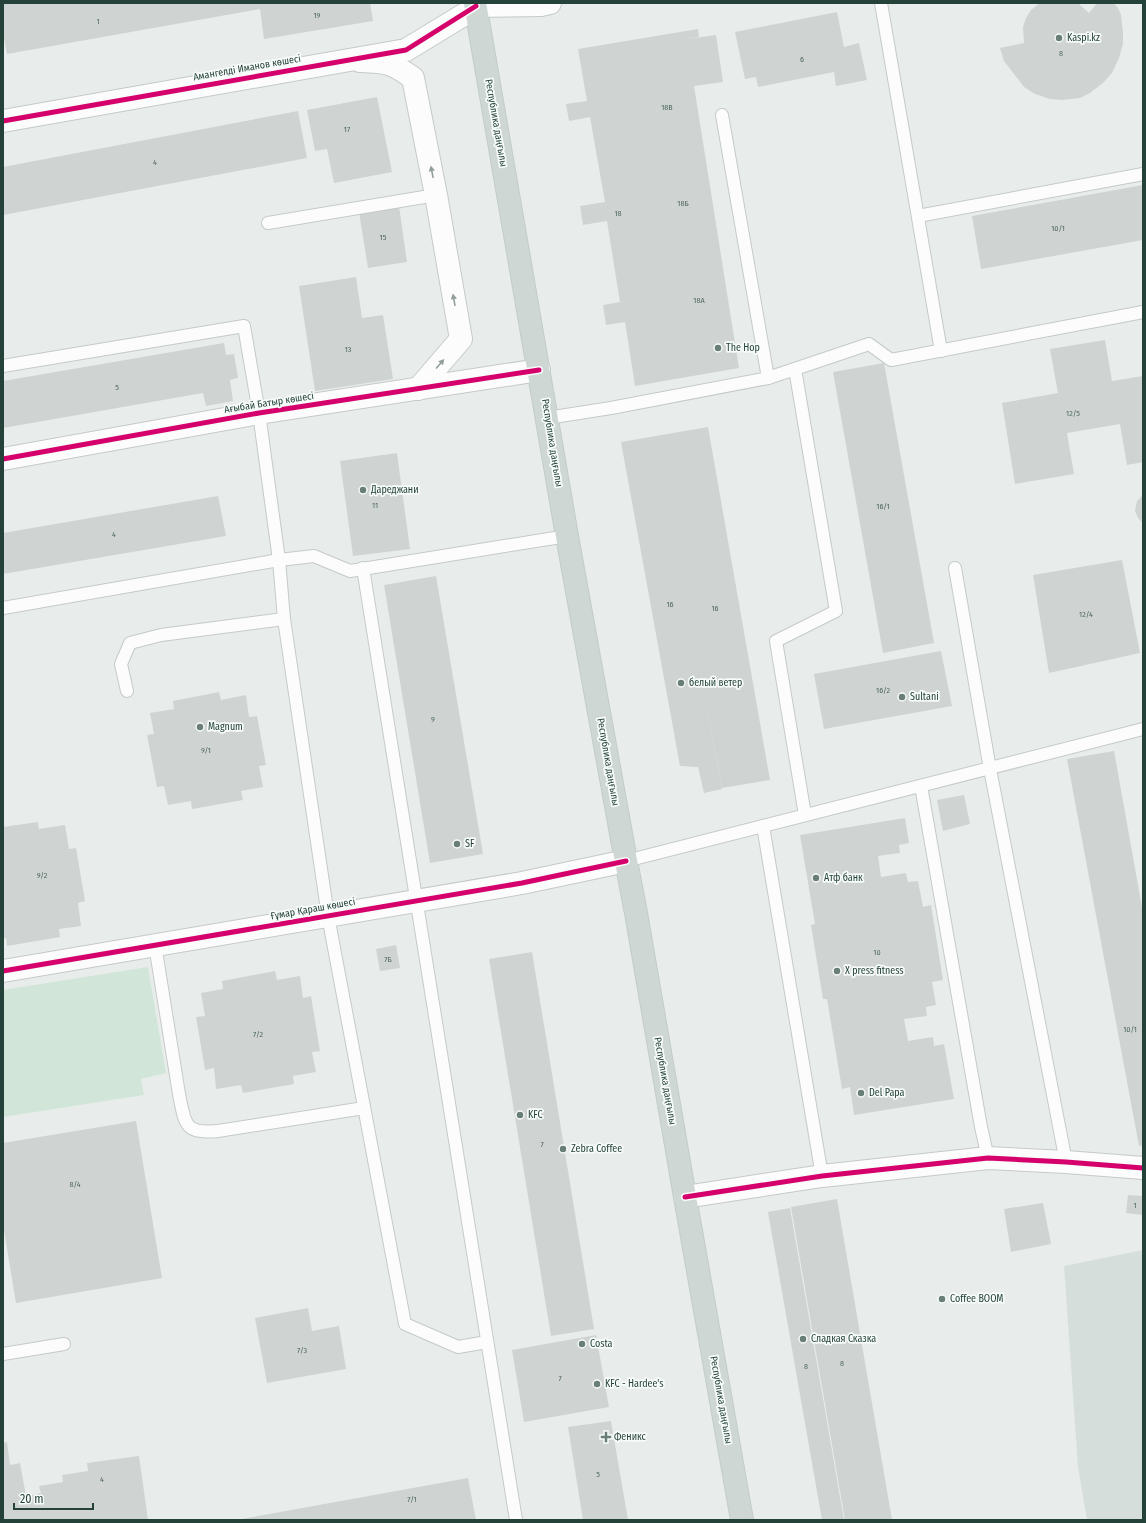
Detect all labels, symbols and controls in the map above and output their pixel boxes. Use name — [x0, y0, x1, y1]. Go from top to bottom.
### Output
house number: 19 — [313, 11, 321, 20]
house number: 1 — [96, 17, 100, 26]
place label: Kaspi.kz — [1067, 32, 1100, 44]
marker: Kaspi.kz — [1054, 33, 1064, 43]
house number: 8 — [1059, 49, 1063, 58]
street label: Амангелді Иманов көшесі — [192, 52, 302, 83]
house number: 6 — [800, 55, 804, 64]
street label: Республика даңғылы — [482, 78, 510, 168]
house number: 18В — [661, 103, 673, 112]
house number: 17 — [344, 125, 351, 134]
house number: 4 — [153, 158, 157, 167]
one-way arrow — [428, 166, 434, 179]
house number: 18Б — [677, 199, 689, 208]
house number: 18 — [614, 209, 622, 218]
house number: 10/1 — [1051, 224, 1065, 233]
house number: 15 — [380, 233, 387, 242]
one-way arrow — [451, 294, 457, 306]
house number: 18А — [693, 296, 705, 305]
place label: The Hop — [726, 342, 760, 354]
marker: The Hop — [713, 343, 723, 353]
house number: 13 — [345, 345, 352, 354]
one-way arrow — [435, 359, 444, 369]
house number: 5 — [115, 383, 119, 392]
street label: Ағыбай Батыр көшесі — [223, 389, 315, 416]
street label: Республика даңғылы — [539, 398, 565, 488]
house number: 12/5 — [1066, 409, 1080, 418]
place label: Дареджани — [370, 484, 419, 496]
marker: Дареджани — [358, 485, 368, 495]
house number: 11 — [372, 501, 378, 510]
house number: 16/1 — [876, 502, 890, 511]
house number: 4 — [112, 530, 116, 539]
house number: 16 — [666, 600, 674, 609]
house number: 16 — [711, 604, 719, 613]
house number: 12/4 — [1079, 610, 1093, 619]
place label: белый ветер — [689, 677, 742, 689]
marker: белый ветер — [676, 678, 686, 688]
house number: 16/2 — [876, 686, 890, 695]
place label: Sultani — [910, 691, 939, 703]
marker: Sultani — [897, 692, 907, 702]
house number: 9 — [431, 715, 435, 724]
street label: Республика даңғылы — [594, 717, 622, 807]
place label: Magnum — [208, 721, 243, 733]
marker: Magnum — [195, 722, 205, 732]
house number: 9/1 — [201, 746, 211, 755]
place label: SF — [465, 838, 475, 850]
marker: SF — [452, 839, 462, 849]
house number: 9/2 — [37, 871, 48, 880]
place label: Атф банк — [824, 872, 863, 884]
marker: Атф банк — [811, 873, 821, 883]
street label: Ғұмар Қараш көшесі — [270, 895, 356, 922]
house number: 10 — [873, 948, 881, 957]
house number: 7Б — [384, 955, 392, 964]
place label: X press fitness — [845, 965, 904, 977]
marker: X press fitness — [832, 966, 842, 976]
house number: 10/1 — [1123, 1025, 1137, 1034]
house number: 7/2 — [253, 1030, 263, 1039]
street label: Республика даңғылы — [651, 1036, 679, 1126]
place label: Del Papa — [869, 1087, 905, 1099]
marker: Del Papa — [856, 1088, 866, 1098]
place label: KFC — [528, 1109, 543, 1121]
marker: KFC — [515, 1110, 525, 1120]
house number: 7 — [540, 1140, 544, 1149]
place label: Zebra Coffee — [571, 1143, 622, 1155]
marker: Zebra Coffee — [558, 1144, 568, 1154]
house number: 8/4 — [69, 1180, 81, 1189]
house number: 1 — [1133, 1201, 1137, 1210]
place label: Coffee BOOM — [950, 1293, 1003, 1305]
marker: Coffee BOOM — [937, 1294, 947, 1304]
place label: Сладкая Сказка — [811, 1333, 876, 1345]
marker: Сладкая Сказка — [798, 1334, 808, 1344]
place label: Costa — [590, 1338, 613, 1350]
marker: Costa — [577, 1339, 587, 1349]
house number: 7/3 — [297, 1346, 307, 1355]
street label: Республика даңғылы — [707, 1355, 735, 1445]
house number: 8 — [840, 1359, 844, 1368]
house number: 8 — [804, 1362, 808, 1371]
house number: 7 — [558, 1374, 562, 1383]
place label: KFC - Hardee's — [605, 1378, 663, 1390]
marker: KFC - Hardee's — [592, 1379, 602, 1389]
place label: Феникс — [614, 1431, 647, 1443]
marker: Феникс — [601, 1432, 611, 1442]
house number: 5 — [596, 1470, 600, 1479]
house number: 4 — [100, 1475, 104, 1484]
scale bar — [14, 1485, 93, 1511]
text: 20 m — [20, 1492, 44, 1506]
house number: 7/1 — [407, 1495, 417, 1504]

